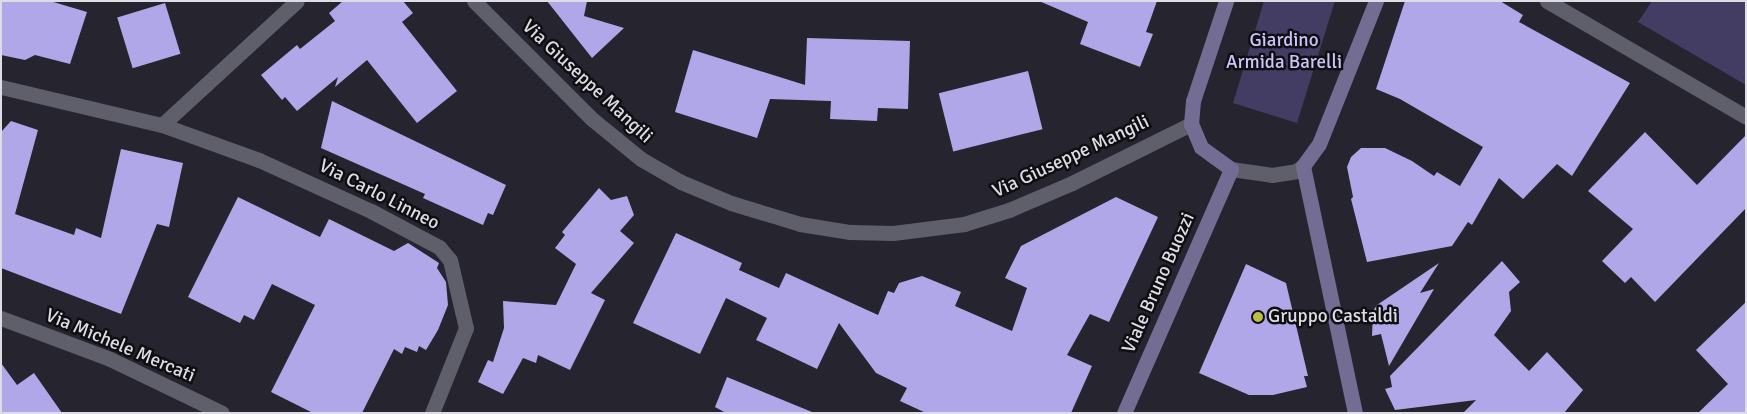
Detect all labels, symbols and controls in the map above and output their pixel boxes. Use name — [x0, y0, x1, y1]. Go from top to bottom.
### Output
street label: Via Giuseppe Mangili — [517, 16, 657, 148]
park label: Giardino Armida Barelli — [1226, 30, 1342, 74]
street label: Via Giuseppe Mangili — [989, 111, 1153, 203]
street label: Via Carlo Linneo — [315, 155, 443, 235]
street label: Viale Bruno Buozzi — [1118, 209, 1200, 357]
street label: Via Michele Mercati — [42, 304, 198, 388]
place label: Gruppo Castaldi — [1268, 306, 1398, 328]
marker: Gruppo Castaldi — [1252, 311, 1264, 323]

